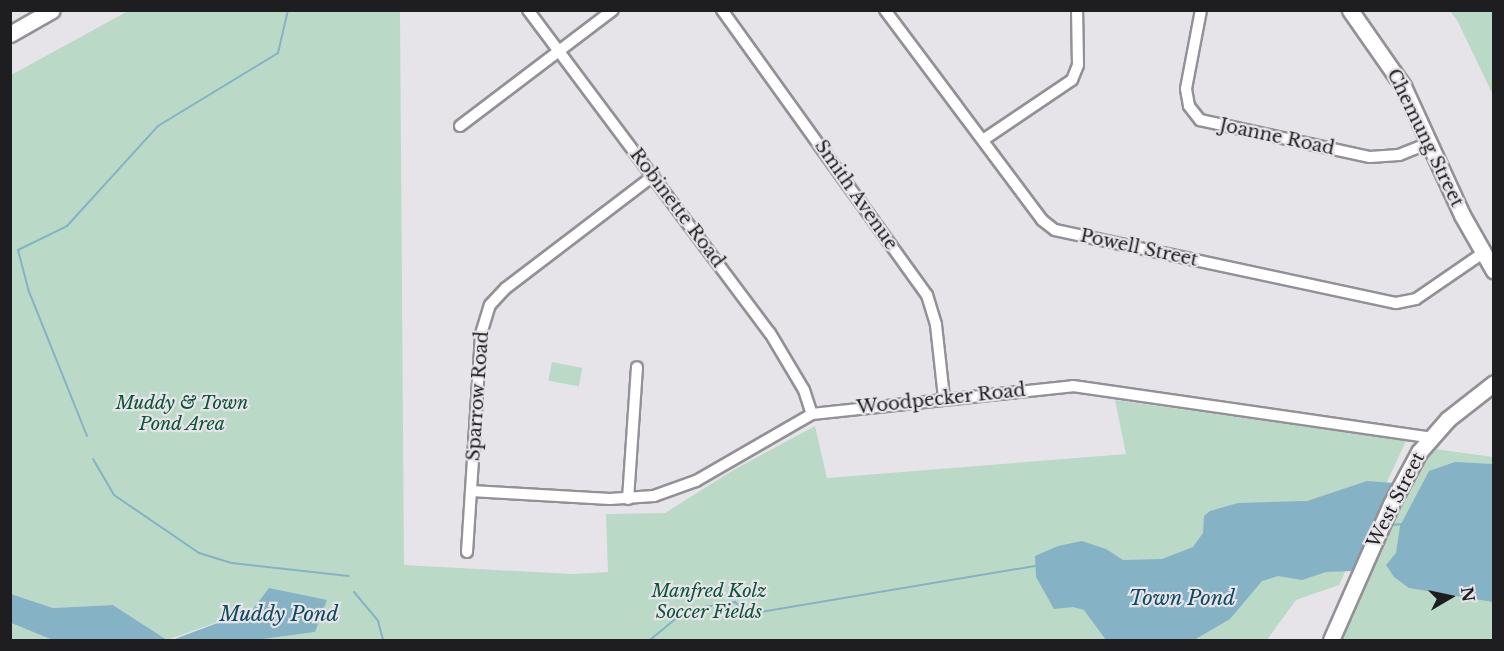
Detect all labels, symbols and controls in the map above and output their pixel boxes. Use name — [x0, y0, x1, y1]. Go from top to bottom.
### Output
street label: Chemung Street — [1382, 65, 1468, 211]
street label: Joanne Road — [1218, 114, 1336, 160]
street label: Smith Avenue — [810, 136, 902, 254]
street label: Robinette Road — [625, 144, 729, 272]
street label: Powell Street — [1078, 225, 1200, 271]
street label: Sparrow Road — [463, 330, 493, 462]
street label: Woodpecker Road — [855, 379, 1027, 419]
park label: Muddy & Town Pond Area — [115, 393, 249, 436]
street label: West Street — [1363, 449, 1429, 551]
north arrow — [1420, 567, 1480, 627]
park label: Manfred Kolz Soccer Fields — [651, 581, 767, 624]
text: N — [1457, 585, 1479, 603]
water label: Town Pond — [1129, 586, 1235, 610]
water label: Muddy Pond — [219, 602, 339, 626]

